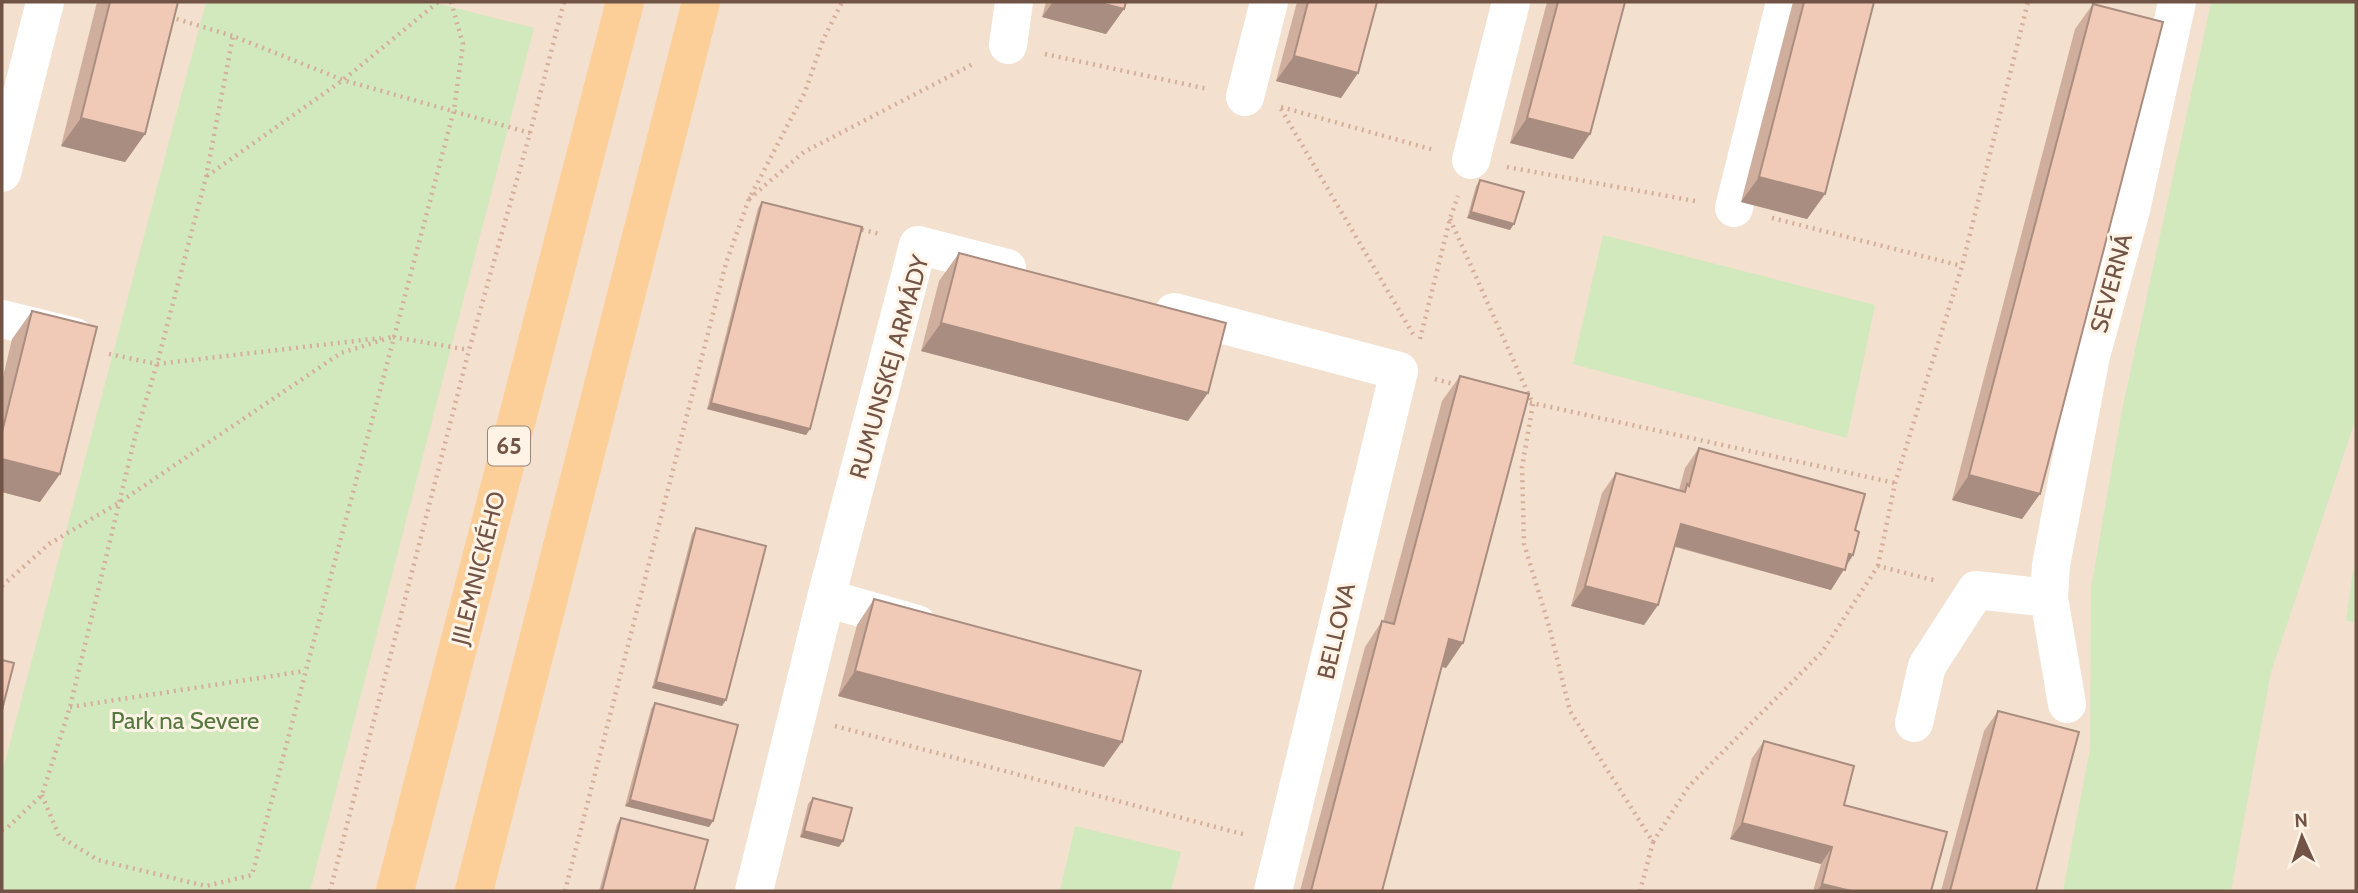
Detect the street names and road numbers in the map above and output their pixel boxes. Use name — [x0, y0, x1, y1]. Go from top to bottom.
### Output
street label: SEVERNÁ — [2084, 230, 2138, 336]
street label: RUMUNSKEJ ARMÁDY — [843, 251, 935, 482]
road number: 65 — [488, 426, 530, 466]
street label: JILEMNICKÉHO — [445, 488, 511, 649]
street label: BELLOVA — [1311, 580, 1361, 682]

